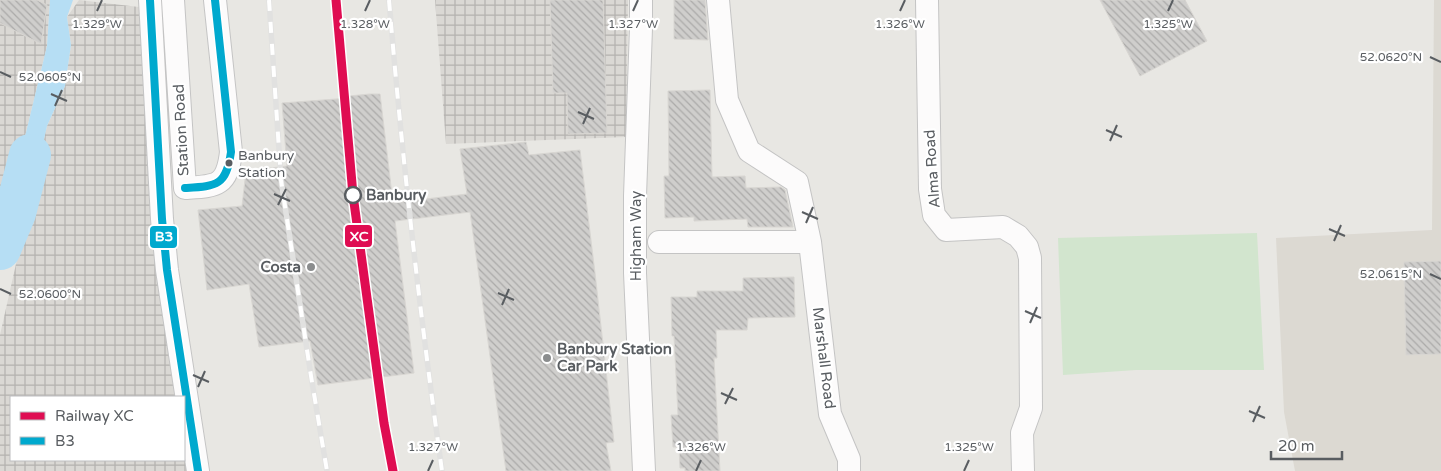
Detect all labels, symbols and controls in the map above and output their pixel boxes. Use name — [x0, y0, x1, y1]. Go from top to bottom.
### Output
text: 1.329°W — [72, 17, 122, 31]
text: 1.328°W — [340, 17, 390, 31]
text: 1.327°W — [608, 17, 658, 31]
text: 1.326°W — [875, 17, 925, 31]
text: 1.325°W — [1143, 17, 1193, 31]
text: 52.0620°N — [1360, 50, 1422, 64]
text: 52.0605°N — [19, 70, 81, 84]
street label: Station Road — [170, 83, 192, 177]
street label: Alma Road — [920, 129, 944, 209]
place label: Banbury Station — [238, 147, 295, 181]
marker: Banbury Station — [224, 158, 234, 168]
marker: Banbury — [344, 186, 362, 204]
place label: Banbury — [366, 186, 426, 205]
street label: Higham Way — [627, 191, 645, 281]
line badge: XC — [344, 224, 373, 248]
line badge: B3 — [149, 225, 178, 249]
text: B3 — [155, 228, 173, 245]
text: XC — [350, 228, 369, 245]
place label: Costa — [260, 258, 301, 276]
marker: Costa — [305, 261, 317, 273]
text: 52.0615°N — [1360, 267, 1422, 281]
text: 52.0600°N — [19, 287, 81, 301]
street label: Marshall Road — [809, 306, 839, 410]
place label: Banbury Station Car Park — [557, 340, 672, 375]
marker: Banbury Station Car Park — [541, 352, 553, 364]
legend — [10, 396, 185, 461]
text: Railway XC — [55, 407, 134, 425]
scale bar — [1271, 428, 1342, 460]
text: B3 — [55, 432, 75, 450]
text: 20 m — [1278, 437, 1315, 455]
text: 1.327°W — [408, 440, 458, 454]
text: 1.326°W — [676, 440, 726, 454]
text: 1.325°W — [944, 440, 994, 454]

